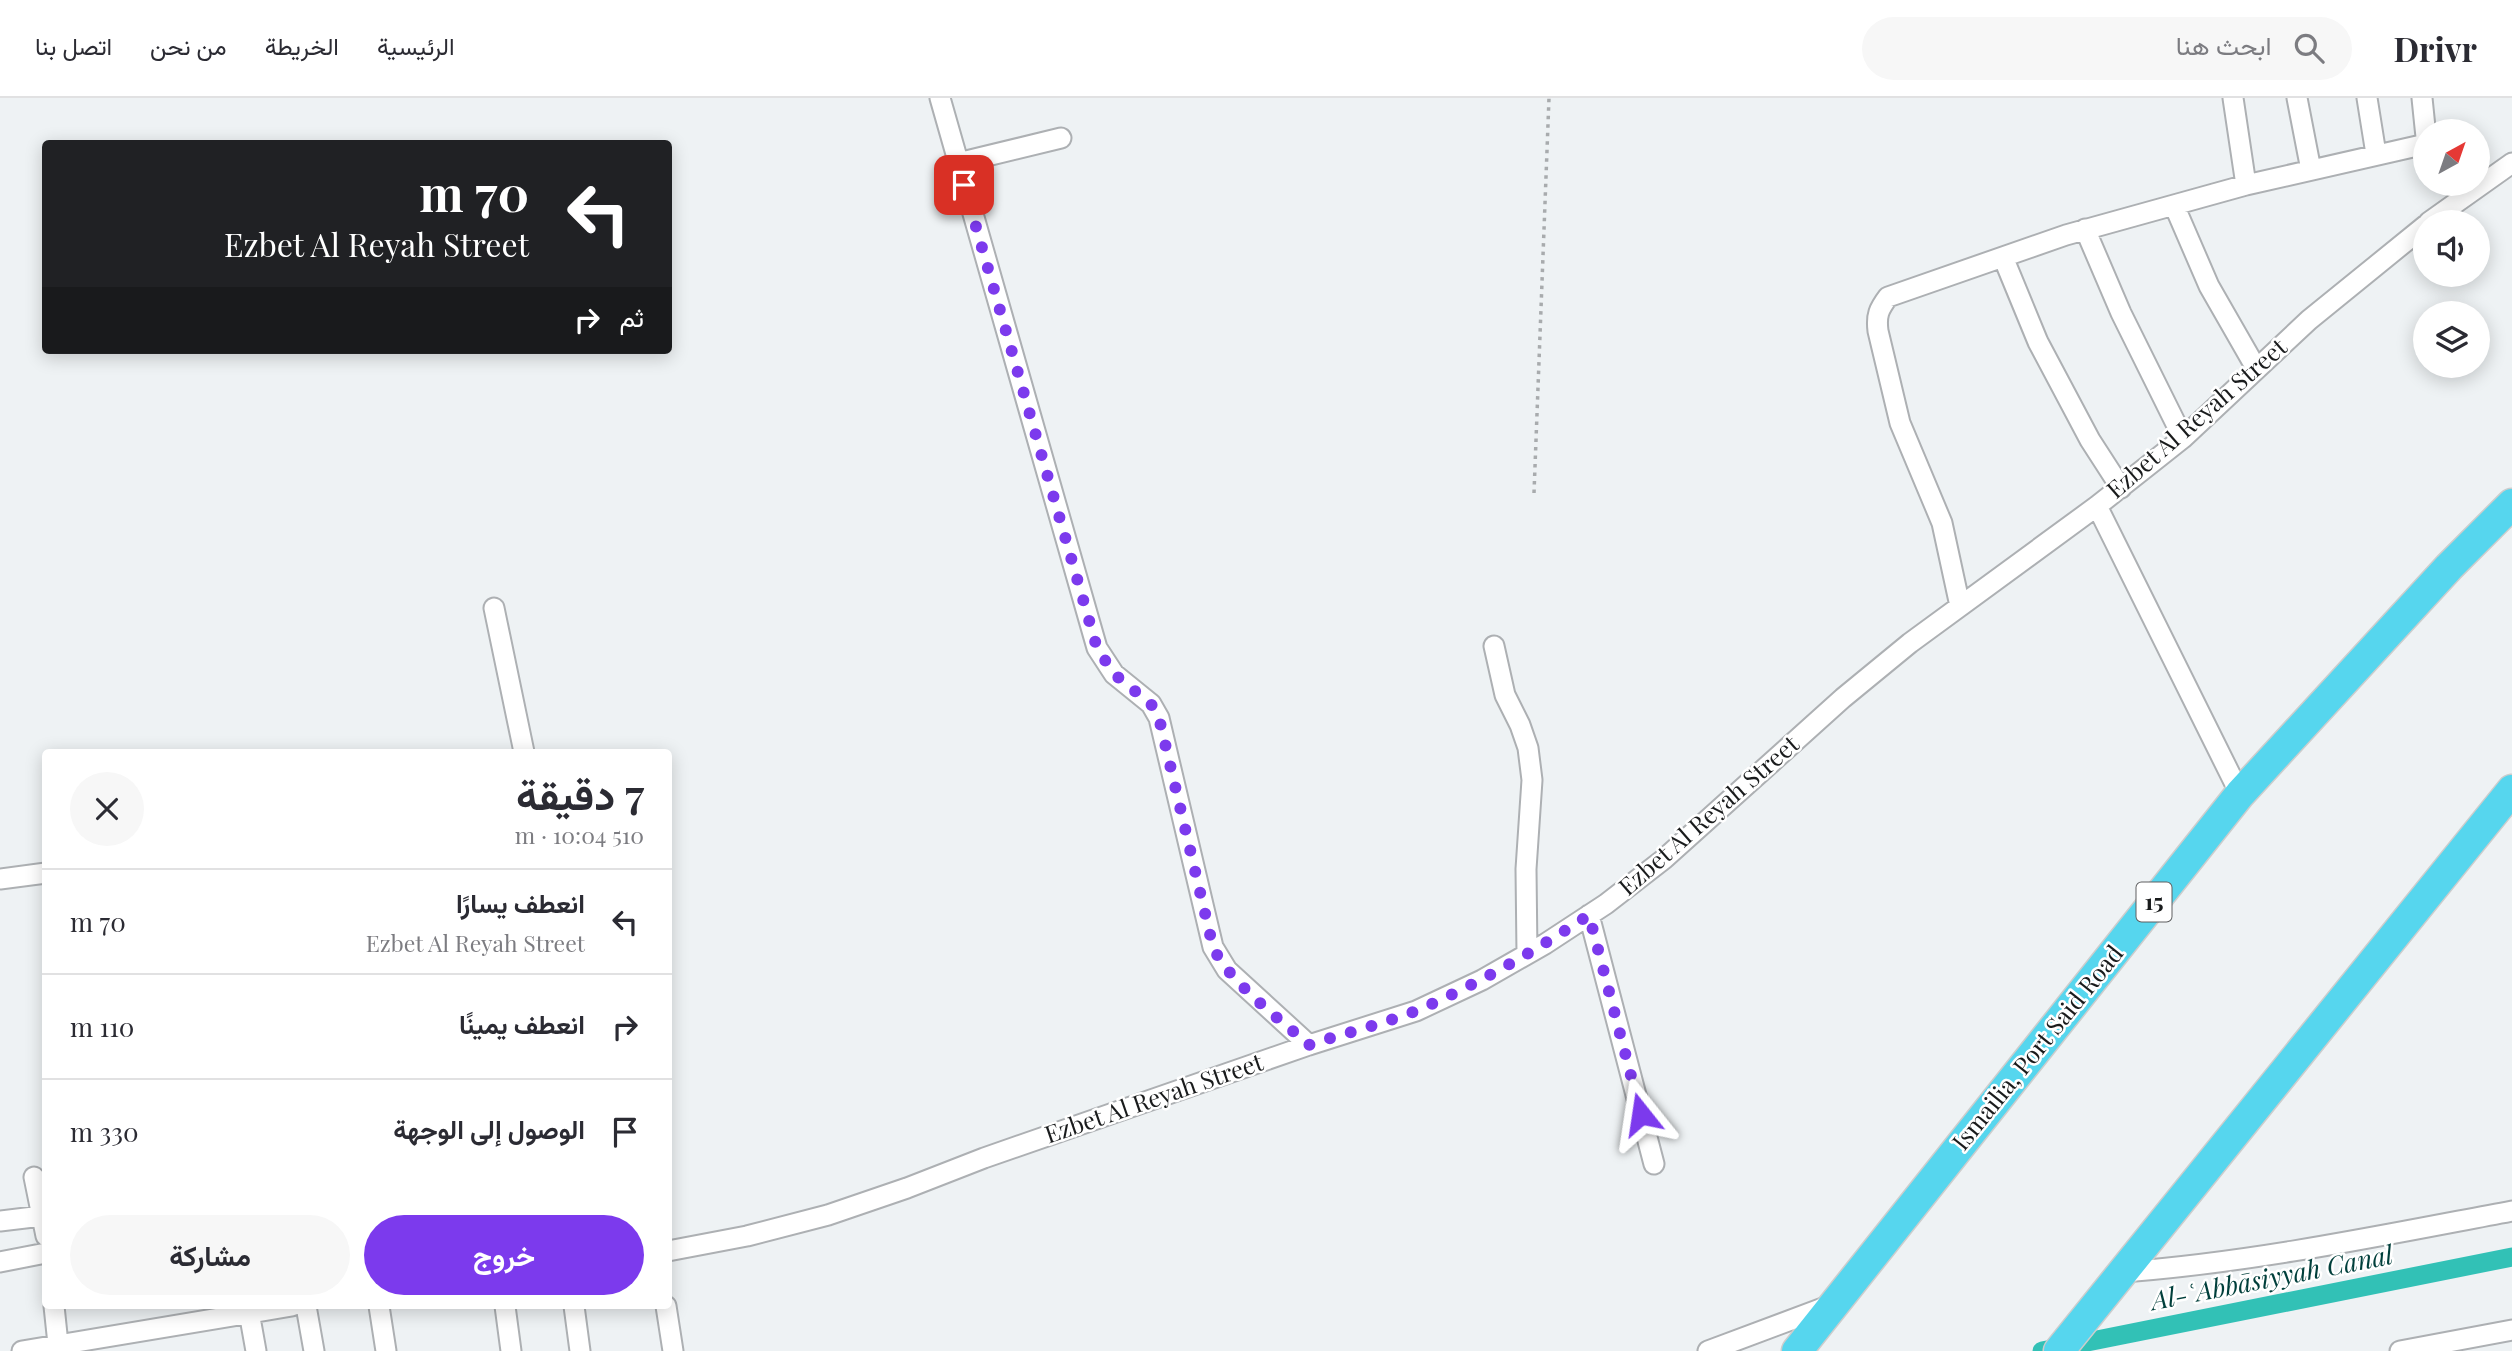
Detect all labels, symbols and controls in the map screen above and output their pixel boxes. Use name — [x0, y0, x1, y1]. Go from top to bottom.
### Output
search box — [1862, 17, 2352, 80]
text: Drivr — [2394, 26, 2477, 70]
text: ابحث هنا — [2176, 27, 2272, 62]
text: اتصل بنا — [35, 29, 112, 61]
text: من نحن — [150, 29, 227, 61]
text: الخريطة — [265, 29, 339, 61]
text: الرئيسية — [377, 29, 454, 61]
icon: search — [2290, 29, 2328, 67]
north arrow — [2413, 119, 2490, 196]
map controls — [2413, 119, 2490, 378]
pin — [934, 155, 994, 215]
text: 70 m — [419, 159, 529, 224]
icon: arrive — [945, 166, 983, 204]
icon: left — [553, 168, 644, 259]
button: sound — [2413, 210, 2490, 287]
text: Ezbet Al Reyah Street — [224, 222, 529, 265]
text: ثم — [620, 299, 644, 334]
icon: right — [568, 301, 606, 339]
button: layers — [2413, 301, 2490, 378]
street label: Ezbet Al Reyah Street — [2099, 330, 2293, 505]
street label: Ezbet Al Reyah Street — [1611, 727, 1805, 902]
text: 7 دقيقة — [516, 765, 644, 821]
button: close — [70, 772, 144, 846]
text: 510 m · 10:04 — [515, 819, 644, 850]
road number: 15 — [2136, 882, 2172, 922]
text: انعطف يسارًا — [456, 885, 585, 920]
icon: left — [606, 903, 644, 941]
text: 70 m — [70, 904, 126, 939]
text: Ezbet Al Reyah Street — [366, 927, 585, 958]
street label: Ismailia, Port Said Road — [1944, 937, 2129, 1156]
text: انعطف يمينًا — [459, 1006, 585, 1041]
icon: right — [606, 1008, 644, 1046]
text: 110 m — [70, 1009, 134, 1044]
street label: Ezbet Al Reyah Street — [1040, 1045, 1267, 1149]
position arrow — [1604, 1077, 1678, 1151]
text: الوصول إلى الوجهة — [393, 1111, 585, 1146]
icon: arrive — [606, 1113, 644, 1151]
text: 330 m — [70, 1114, 139, 1149]
button: مشاركة — [70, 1215, 350, 1295]
button: خروج — [364, 1215, 644, 1295]
water label: Al-ʿAbbāsiyyah Canal — [2145, 1236, 2397, 1318]

